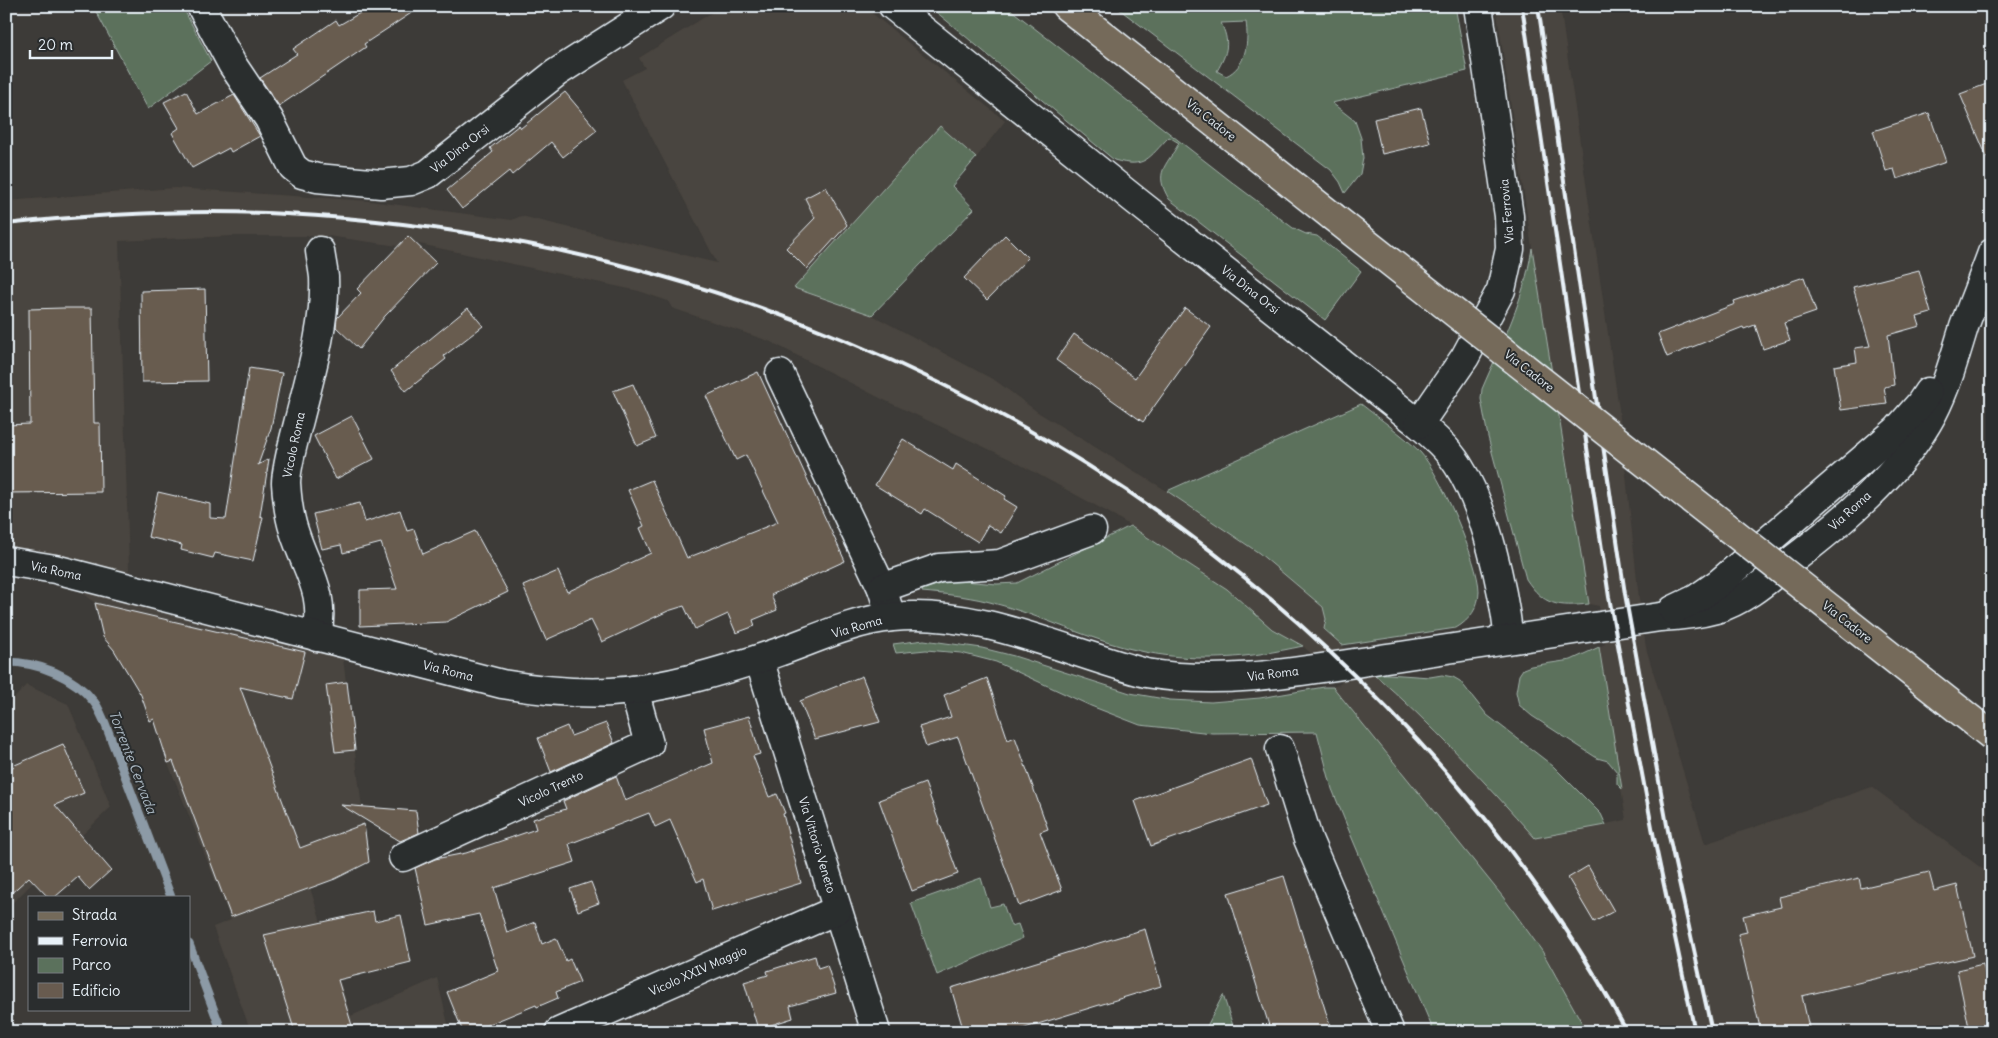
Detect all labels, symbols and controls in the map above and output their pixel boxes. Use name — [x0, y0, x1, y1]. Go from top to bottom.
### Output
scale bar — [30, 28, 112, 60]
text: 20 m — [38, 35, 73, 54]
street label: Via Cadore — [1183, 95, 1239, 144]
street label: Via Dina Orsi — [427, 121, 492, 176]
street label: Via Ferrovia — [1496, 178, 1517, 244]
street label: Via Dina Orsi — [1218, 262, 1283, 317]
street label: Via Cadore — [1501, 346, 1557, 395]
street label: Vicolo Roma — [279, 410, 308, 479]
street label: Via Roma — [1825, 488, 1874, 533]
street label: Via Roma — [29, 558, 83, 583]
street label: Via Cadore — [1819, 597, 1875, 646]
street label: Via Roma — [830, 612, 884, 641]
street label: Via Roma — [421, 657, 475, 684]
street label: Via Roma — [1246, 663, 1300, 684]
water label: Torrente Cervada — [105, 708, 161, 817]
street label: Vicolo Trento — [516, 767, 586, 810]
street label: Via Vittorio Veneto — [796, 795, 839, 895]
legend — [28, 896, 190, 1010]
text: Strada — [72, 905, 117, 924]
text: Ferrovia — [72, 931, 128, 950]
street label: Vicolo XXIV Maggio — [647, 942, 749, 999]
text: Parco — [72, 955, 111, 974]
text: Edificio — [72, 981, 120, 1000]

